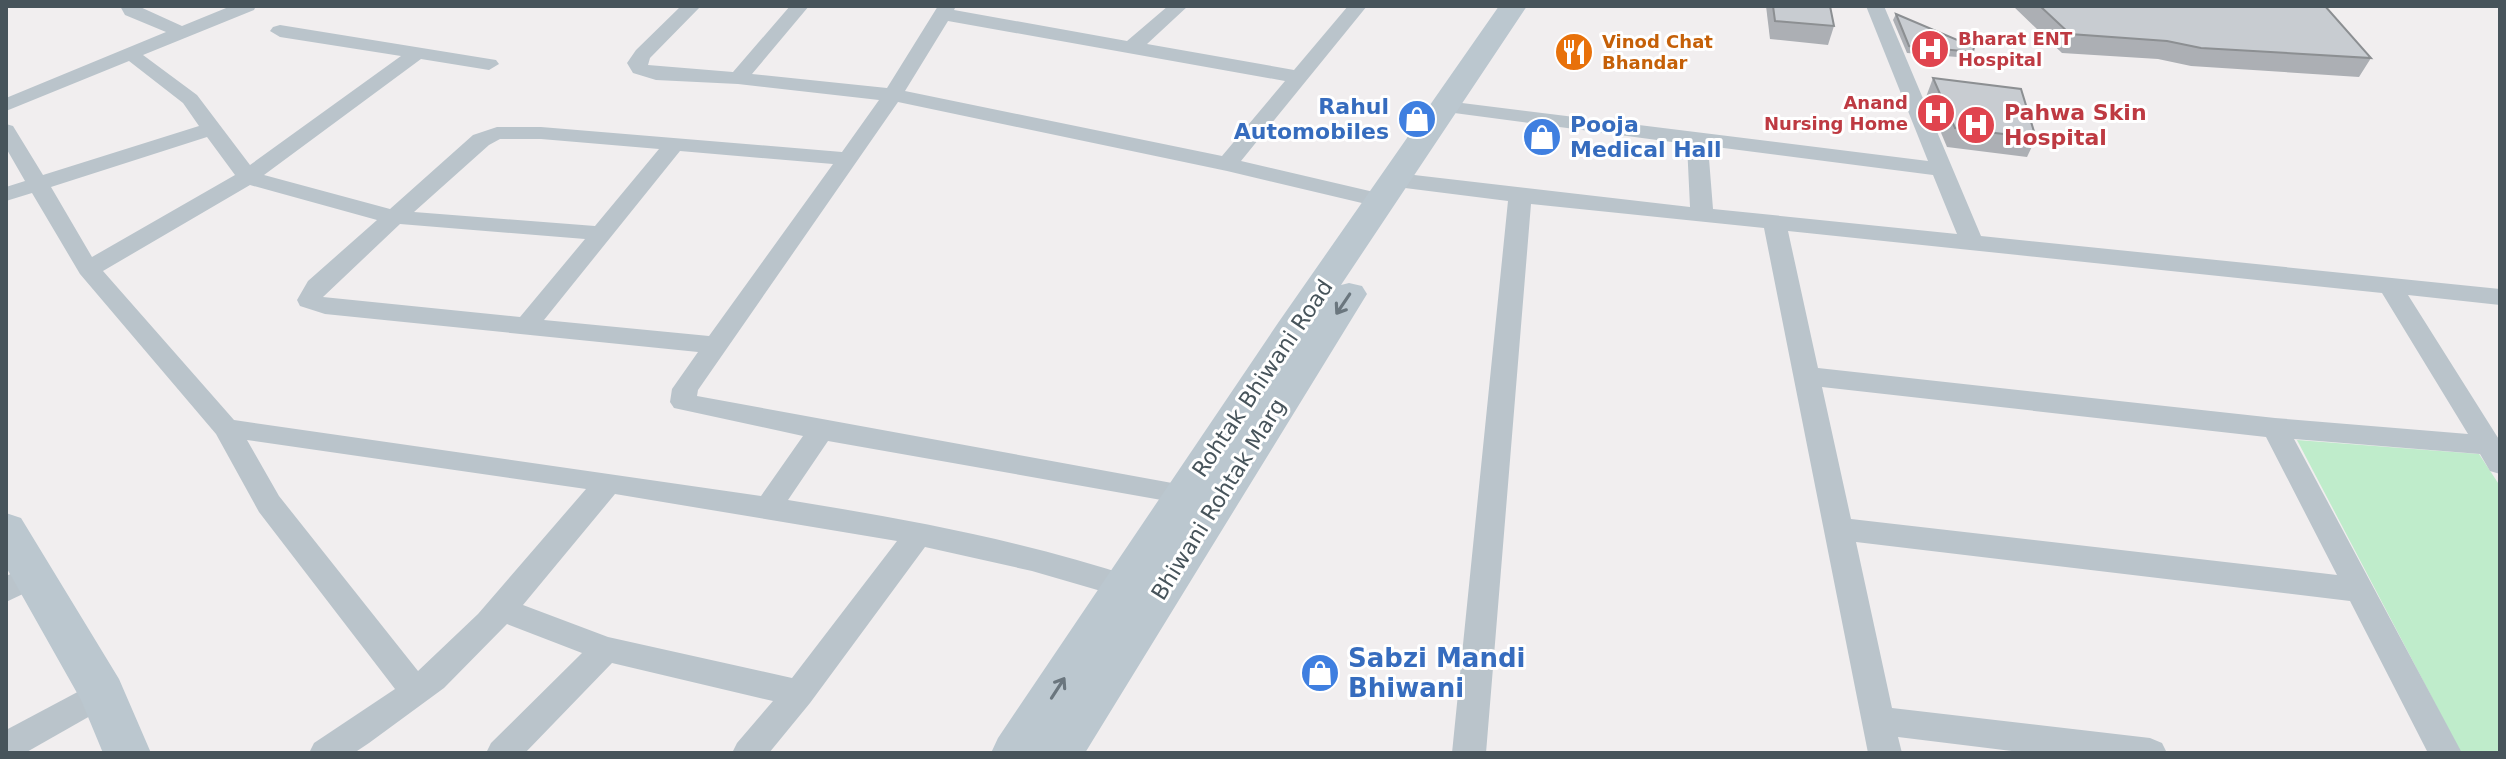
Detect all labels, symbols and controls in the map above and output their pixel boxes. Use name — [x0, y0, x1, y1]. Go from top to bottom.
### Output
hospital icon: Bharat ENT Hospital — [1909, 28, 1951, 70]
place label: Bharat ENT Hospital — [1958, 28, 2073, 70]
restaurant icon: Vinod Chat Bhandar — [1553, 31, 1595, 73]
place label: Vinod Chat Bhandar — [1602, 31, 1713, 73]
place label: Anand Nursing Home — [1764, 92, 1908, 134]
hospital icon: Anand Nursing Home — [1915, 92, 1957, 134]
place label: Rahul Automobiles — [1234, 94, 1389, 144]
shop icon: Rahul Automobiles — [1396, 98, 1438, 140]
place label: Pahwa Skin Hospital — [2004, 100, 2147, 150]
hospital icon: Pahwa Skin Hospital — [1955, 104, 1997, 146]
place label: Pooja Medical Hall — [1570, 112, 1722, 162]
shop icon: Pooja Medical Hall — [1521, 116, 1563, 158]
street label: Rohtak Bhiwani Road — [1187, 275, 1338, 482]
one-way arrow — [1335, 292, 1351, 314]
street label: Bhiwani Rohtak Marg — [1146, 394, 1291, 604]
place label: Sabzi Mandi Bhiwani — [1348, 643, 1525, 703]
shop icon: Sabzi Mandi Bhiwani — [1299, 652, 1341, 694]
one-way arrow — [1050, 677, 1066, 700]

